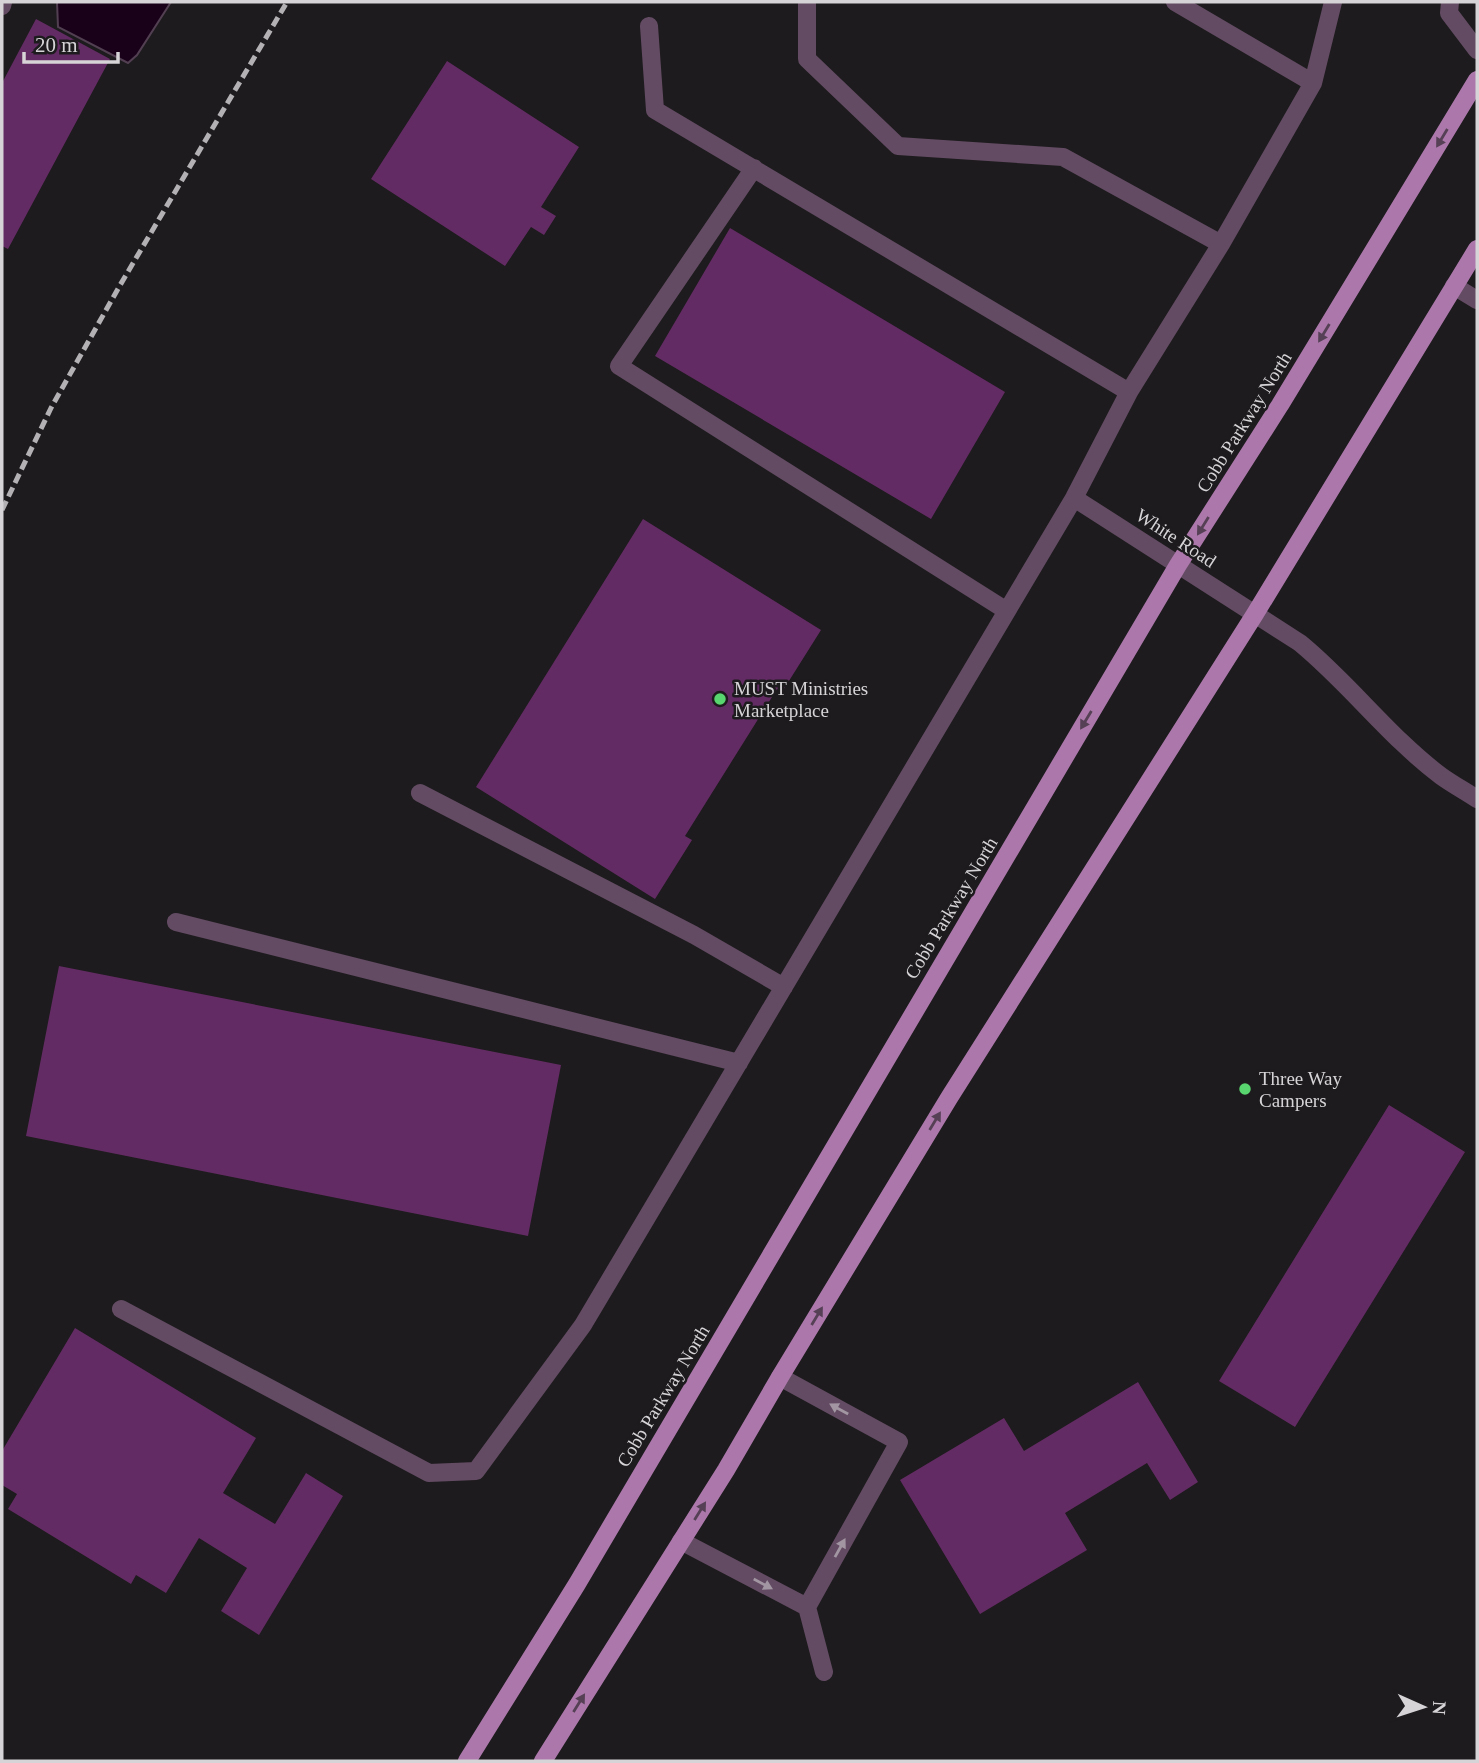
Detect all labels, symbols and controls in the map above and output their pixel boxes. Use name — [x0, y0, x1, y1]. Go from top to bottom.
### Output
scale bar — [24, 21, 119, 65]
text: 20 m — [35, 33, 78, 57]
one-way arrow — [1435, 128, 1448, 148]
one-way arrow — [1317, 323, 1330, 342]
street label: Cobb Parkway North — [1192, 348, 1296, 496]
street label: White Road — [1132, 504, 1220, 572]
one-way arrow — [1197, 516, 1210, 535]
place label: MUST Ministries Marketplace — [734, 678, 868, 721]
marker: MUST Ministries Marketplace — [712, 691, 728, 707]
one-way arrow — [1080, 711, 1092, 730]
street label: Cobb Parkway North — [900, 833, 1002, 983]
place label: Three Way Campers — [1259, 1068, 1343, 1111]
marker: Three Way Campers — [1237, 1081, 1253, 1097]
one-way arrow — [929, 1112, 941, 1131]
one-way arrow — [810, 1306, 823, 1325]
street label: Cobb Parkway North — [612, 1321, 714, 1471]
one-way arrow — [829, 1403, 849, 1415]
one-way arrow — [693, 1501, 706, 1520]
one-way arrow — [834, 1538, 846, 1558]
one-way arrow — [753, 1579, 773, 1590]
north arrow — [1388, 1672, 1458, 1742]
one-way arrow — [572, 1694, 585, 1713]
text: N — [1429, 1700, 1450, 1716]

